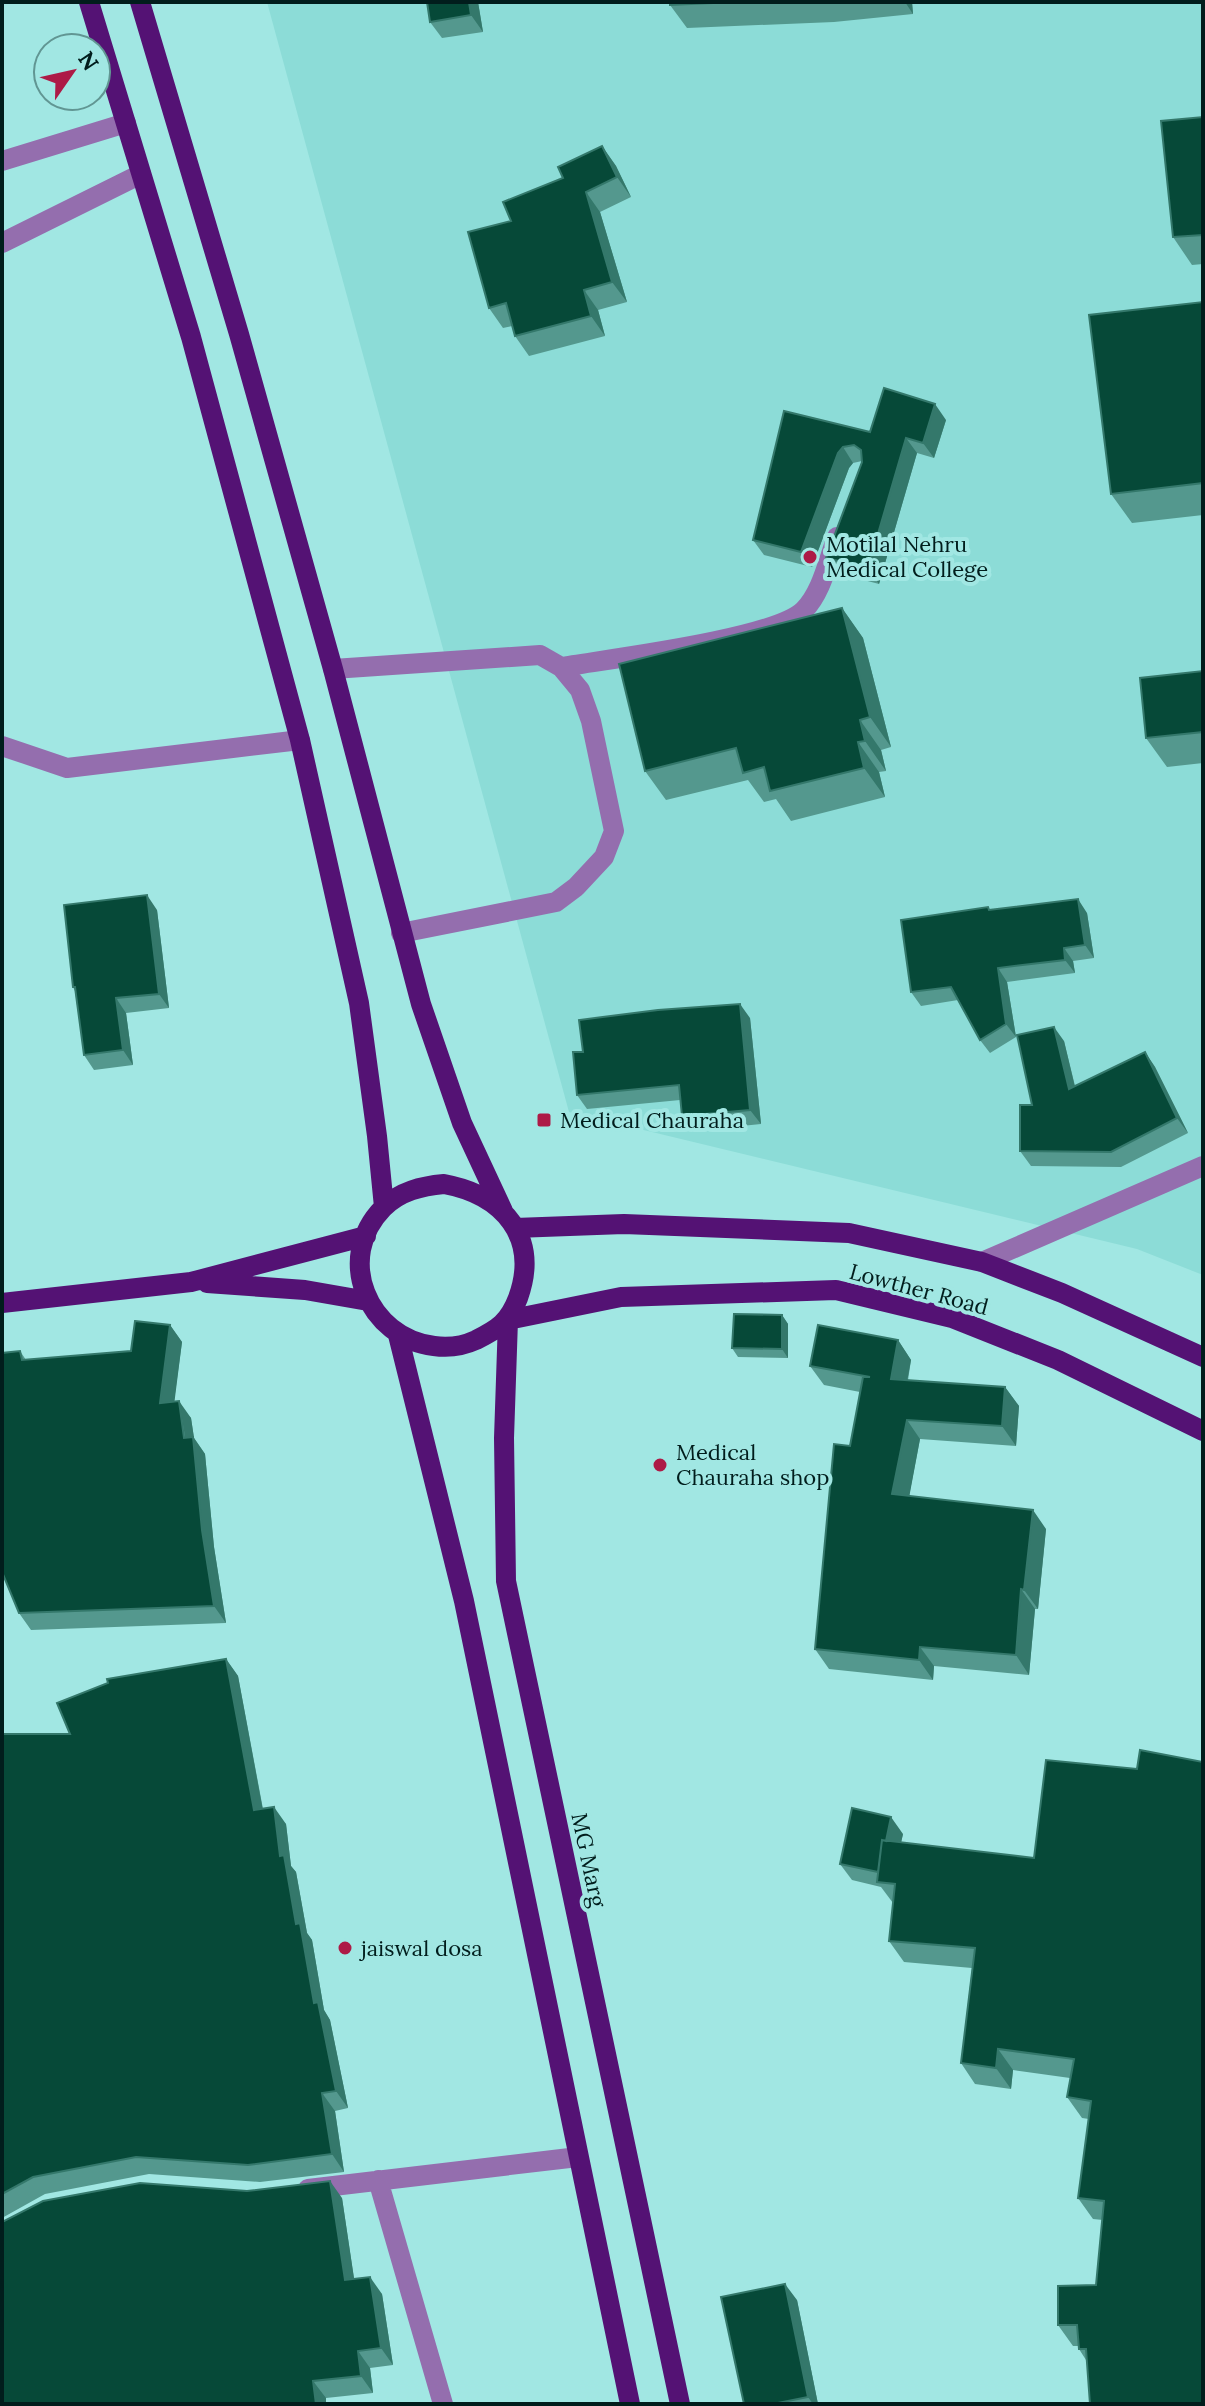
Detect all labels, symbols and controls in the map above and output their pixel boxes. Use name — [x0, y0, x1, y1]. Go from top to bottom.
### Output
north arrow — [32, 32, 112, 112]
text: N — [72, 46, 105, 76]
place label: Motilal Nehru Medical College — [826, 530, 988, 583]
marker: Motilal Nehru Medical College — [801, 548, 819, 566]
place label: Medical Chauraha — [560, 1106, 744, 1134]
marker: Medical Chauraha — [535, 1111, 553, 1129]
street label: Lowther Road — [846, 1257, 992, 1321]
place label: Medical Chauraha shop — [676, 1438, 829, 1491]
marker: Medical Chauraha shop — [651, 1456, 669, 1474]
street label: MG Marg — [565, 1810, 613, 1911]
place label: jaiswal dosa — [359, 1934, 483, 1962]
marker: jaiswal dosa — [336, 1939, 354, 1957]

